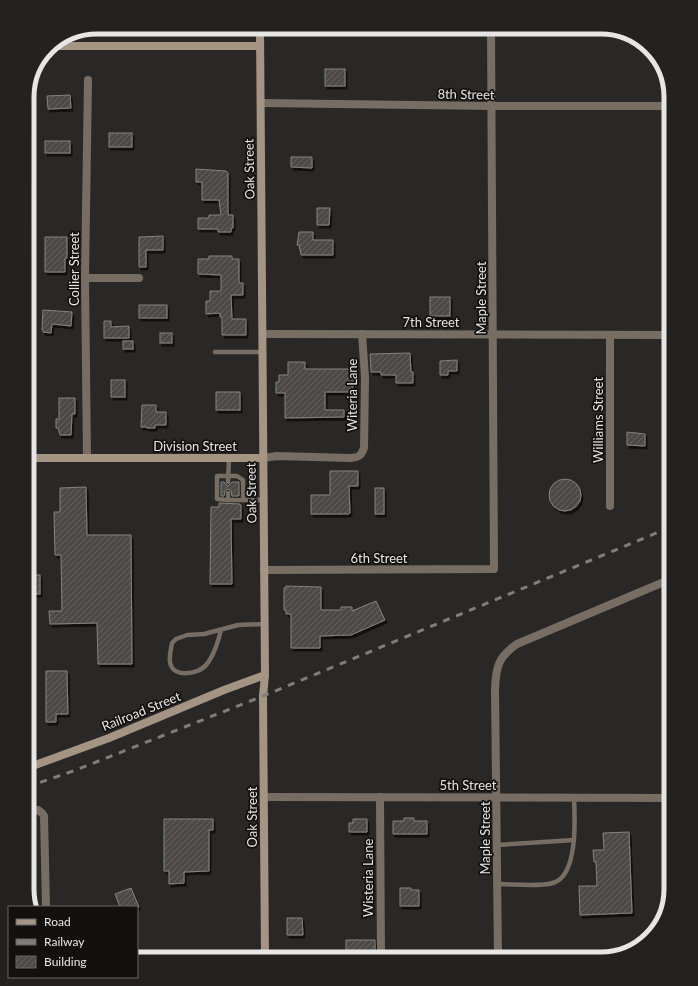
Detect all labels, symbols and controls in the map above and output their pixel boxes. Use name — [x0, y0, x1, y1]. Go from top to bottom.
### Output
street label: 8th Street — [437, 86, 495, 103]
street label: Oak Street — [240, 138, 258, 200]
street label: Collier Street — [66, 232, 82, 306]
street label: Maple Street — [473, 261, 489, 335]
street label: 7th Street — [402, 314, 460, 330]
street label: Witeria Lane — [344, 358, 360, 431]
street label: Williams Street — [590, 377, 606, 463]
street label: Division Street — [153, 438, 237, 454]
street label: Oak Street — [242, 462, 260, 524]
street label: 6th Street — [350, 550, 408, 566]
street label: Railroad Street — [99, 688, 183, 734]
street label: 5th Street — [439, 777, 497, 793]
street label: Oak Street — [244, 786, 260, 847]
street label: Maple Street — [477, 801, 493, 875]
street label: Wisteria Lane — [360, 839, 376, 917]
legend — [8, 906, 138, 978]
text: Road — [44, 914, 71, 929]
text: Railway — [44, 934, 85, 949]
text: Building — [44, 954, 87, 969]

